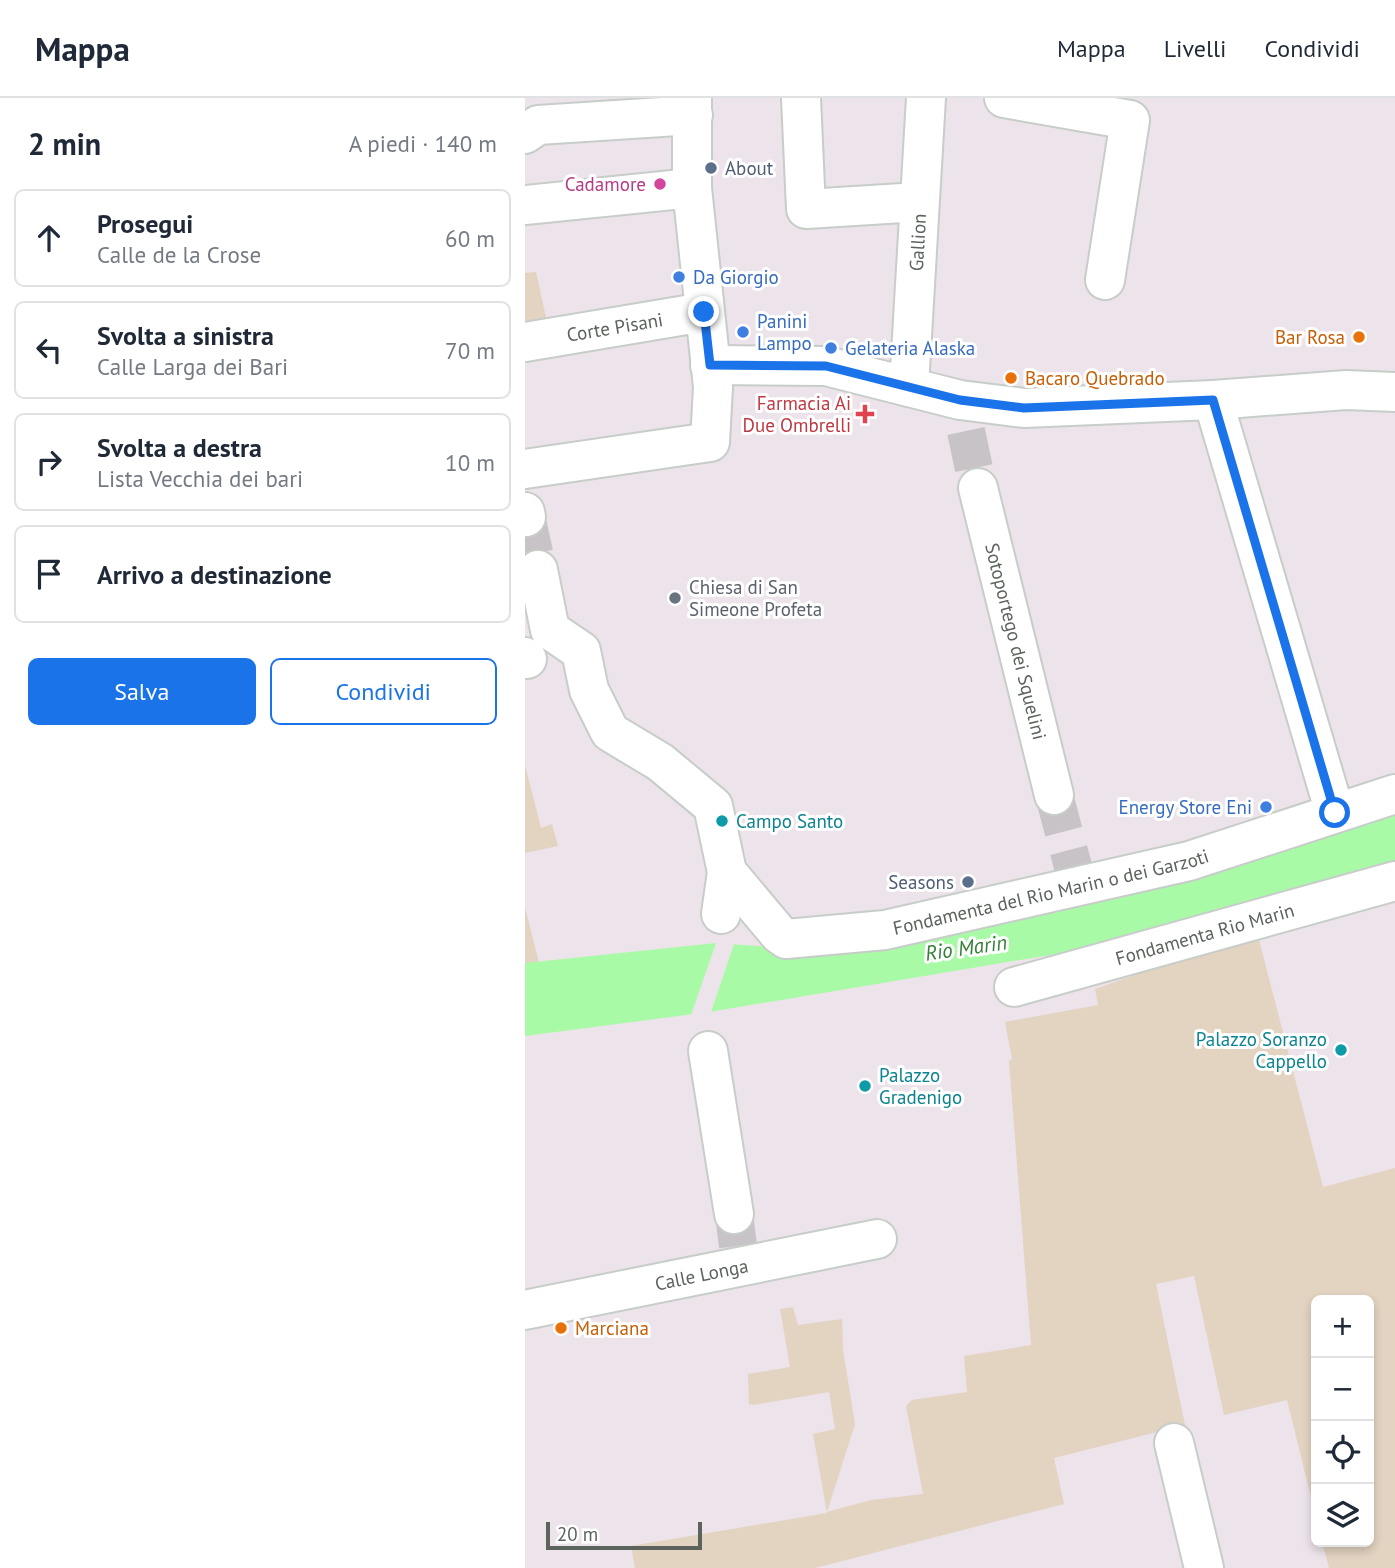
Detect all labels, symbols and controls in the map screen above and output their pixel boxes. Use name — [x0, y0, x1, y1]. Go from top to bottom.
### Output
text: Mappa — [35, 27, 130, 70]
text: Mappa — [1057, 33, 1126, 64]
text: Livelli — [1164, 33, 1226, 64]
text: Condividi — [1264, 33, 1360, 64]
text: 2 min — [28, 124, 101, 163]
text: A piedi · 140 m — [349, 129, 497, 158]
place label: About — [725, 156, 774, 180]
marker: About — [703, 160, 719, 176]
place label: Cadamore — [565, 172, 646, 196]
marker: Cadamore — [652, 176, 668, 192]
text: Prosegui — [97, 207, 193, 240]
street label: Gallion — [904, 213, 931, 272]
icon: ahead — [30, 219, 68, 257]
text: 60 m — [445, 224, 495, 253]
text: Calle de la Crose — [97, 240, 261, 269]
place label: Da Giorgio — [693, 265, 779, 289]
marker: Da Giorgio — [671, 269, 687, 285]
route end — [688, 296, 719, 327]
street label: Corte Pisani — [565, 307, 665, 347]
place label: Panini Lampo — [757, 309, 812, 355]
text: Svolta a sinistra — [97, 319, 274, 352]
marker: Panini Lampo — [735, 324, 751, 340]
place label: Bar Rosa — [1275, 325, 1345, 349]
marker: Bar Rosa — [1351, 329, 1367, 345]
icon: left — [30, 331, 68, 369]
text: 70 m — [445, 336, 495, 365]
place label: Gelateria Alaska — [845, 336, 975, 360]
marker: Gelateria Alaska — [823, 340, 839, 356]
text: Calle Larga dei Bari — [97, 352, 288, 381]
place label: Bacaro Quebrado — [1025, 366, 1165, 390]
marker: Bacaro Quebrado — [1003, 370, 1019, 386]
place label: Farmacia Ai Due Ombrelli — [743, 391, 851, 437]
marker: Farmacia Ai Due Ombrelli — [857, 406, 873, 422]
text: Svolta a destra — [97, 431, 262, 464]
icon: right — [30, 443, 68, 481]
text: 10 m — [445, 448, 495, 477]
text: Lista Vecchia dei bari — [97, 464, 303, 493]
street label: Sotoportego dei Squelini — [980, 541, 1052, 742]
icon: arrive — [30, 555, 68, 593]
text: Arrivo a destinazione — [97, 558, 332, 591]
place label: Chiesa di San Simeone Profeta — [689, 575, 822, 621]
marker: Chiesa di San Simeone Profeta — [667, 590, 683, 606]
button: Salva — [28, 658, 256, 725]
button: Condividi — [270, 658, 497, 725]
place label: Energy Store Eni — [1119, 795, 1252, 819]
route start — [1319, 797, 1350, 828]
marker: Energy Store Eni — [1258, 799, 1274, 815]
place label: Campo Santo — [736, 809, 843, 833]
marker: Campo Santo — [714, 813, 730, 829]
street label: Fondamenta del Rio Marin o dei Garzoti — [891, 843, 1212, 940]
place label: Seasons — [888, 870, 954, 894]
marker: Seasons — [960, 874, 976, 890]
street label: Fondamenta Rio Marin — [1113, 898, 1297, 970]
water label: Rio Marin — [923, 928, 1009, 967]
place label: Palazzo Soranzo Cappello — [1196, 1027, 1327, 1073]
marker: Palazzo Soranzo Cappello — [1333, 1042, 1349, 1058]
place label: Palazzo Gradenigo — [879, 1063, 962, 1109]
marker: Palazzo Gradenigo — [857, 1078, 873, 1094]
street label: Calle Longa — [653, 1253, 750, 1296]
map controls — [1311, 1295, 1374, 1547]
button: + — [1311, 1295, 1374, 1358]
place label: Marciana — [575, 1316, 649, 1340]
marker: Marciana — [553, 1320, 569, 1336]
button: − — [1311, 1358, 1374, 1421]
button: locate — [1311, 1421, 1374, 1484]
button: layers — [1311, 1484, 1374, 1547]
scale bar — [546, 1519, 702, 1551]
text: 20 m — [557, 1522, 598, 1546]

